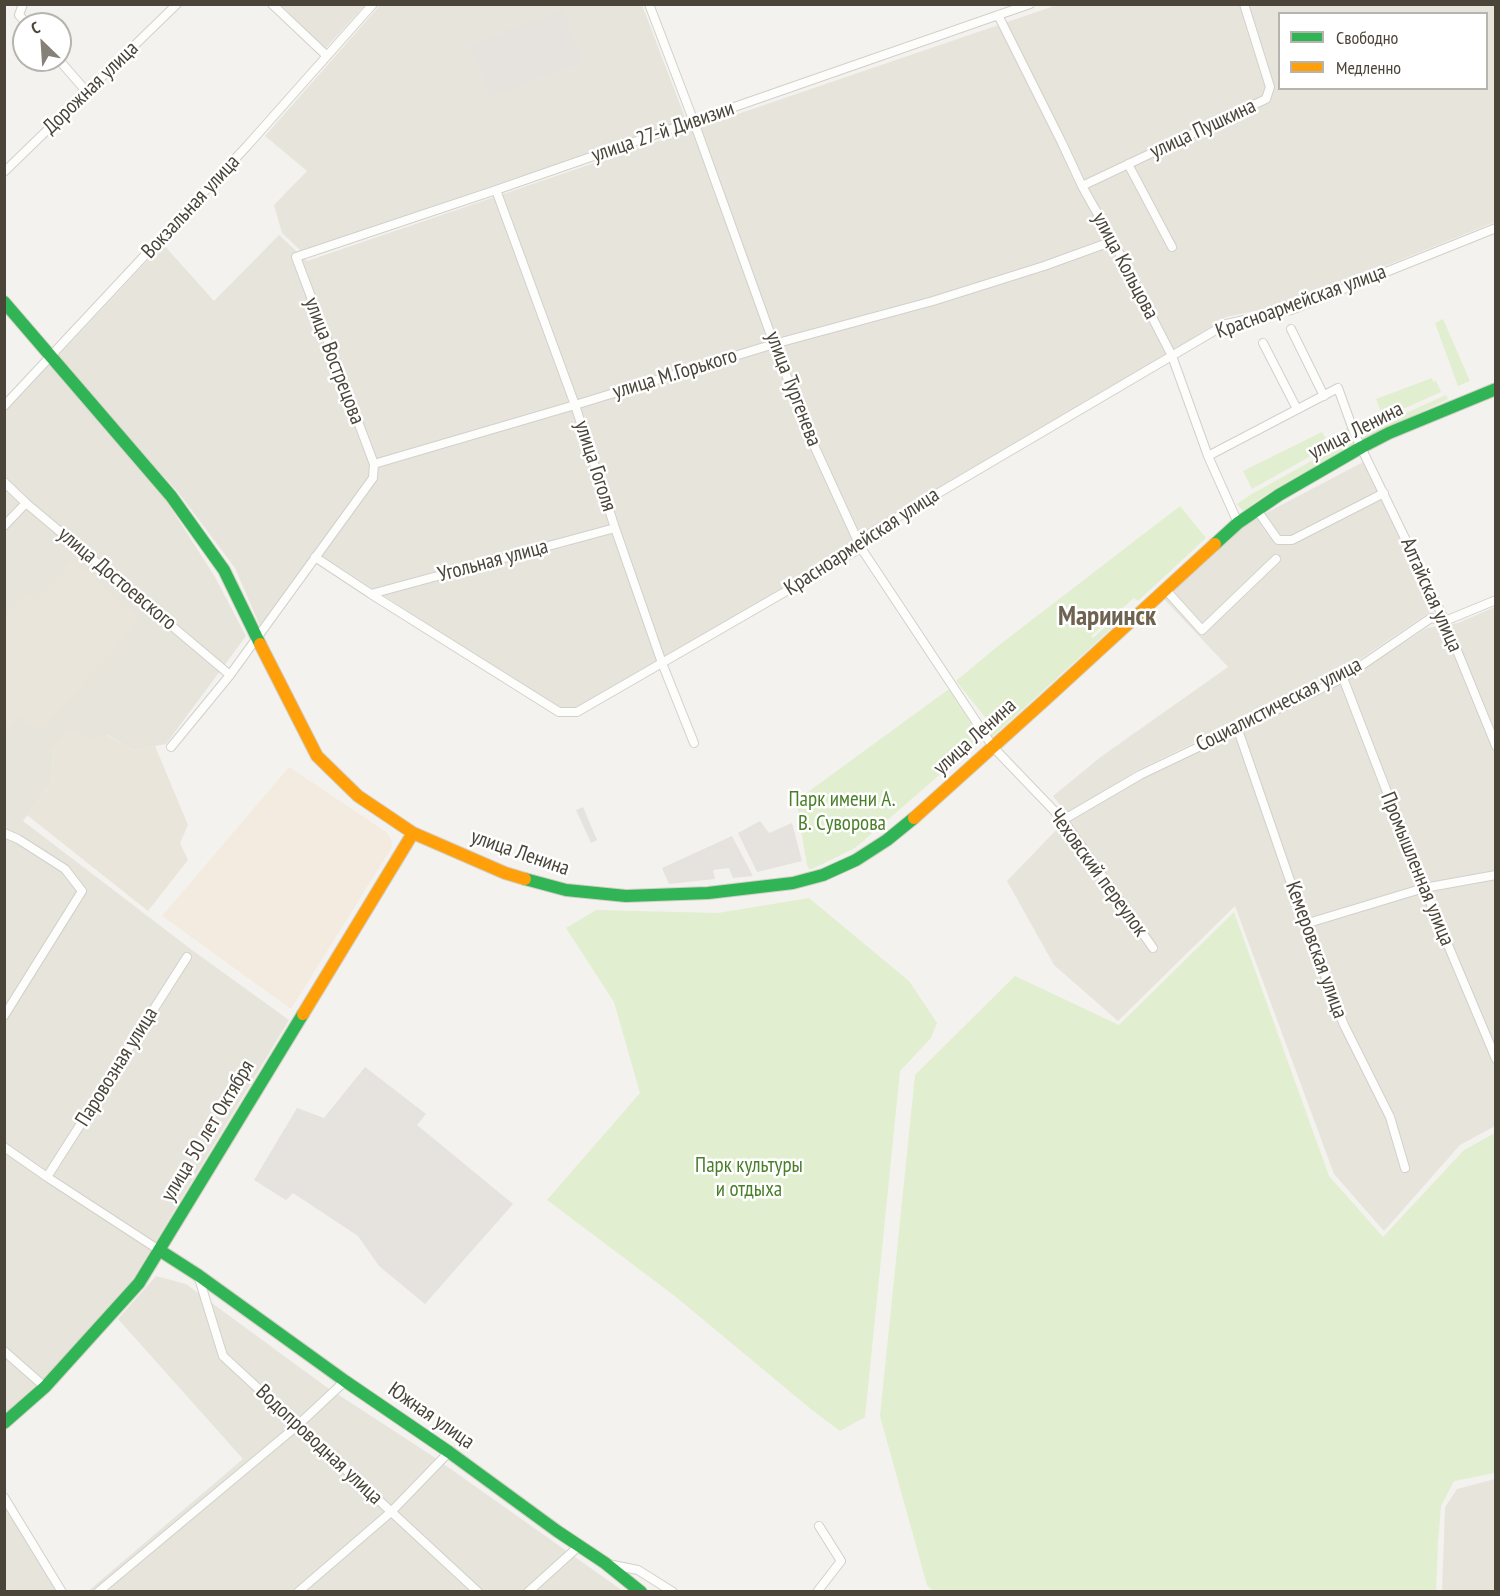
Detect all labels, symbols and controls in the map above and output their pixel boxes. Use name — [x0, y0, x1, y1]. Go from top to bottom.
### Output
north arrow — [12, 12, 72, 72]
legend — [1278, 12, 1488, 90]
text: С — [28, 17, 43, 38]
text: Свободно — [1336, 26, 1398, 49]
street label: Дорожная улица — [38, 36, 144, 140]
text: Медленно — [1336, 56, 1401, 79]
street label: улица Пушкина — [1146, 94, 1260, 164]
street label: улица 27-й Дивизии — [588, 96, 738, 168]
street label: Вокзальная улица — [137, 150, 245, 264]
street label: улица Кольцова — [1086, 208, 1164, 324]
street label: Красноармейская улица — [1212, 259, 1390, 345]
street label: улица Вострецова — [298, 294, 370, 428]
street label: улица Тургенева — [760, 328, 826, 450]
street label: улица М.Горького — [610, 343, 740, 405]
street label: улица Ленина — [1305, 396, 1407, 466]
street label: улица Гоголя — [569, 417, 621, 515]
street label: Красноармейская улица — [780, 483, 944, 601]
street label: улица Достоевского — [53, 522, 181, 636]
street label: Угольная улица — [435, 534, 551, 588]
street label: Алтайская улица — [1395, 534, 1467, 656]
district label: Мариинск — [1058, 601, 1156, 633]
street label: Социалистическая улица — [1192, 652, 1366, 758]
street label: улица Ленина — [928, 693, 1022, 781]
park label: Парк имени А. В. Суворова — [789, 787, 895, 837]
street label: Промышленная улица — [1375, 788, 1459, 950]
street label: Чеховский переулок — [1043, 804, 1153, 942]
street label: улица Ленина — [467, 824, 573, 882]
street label: Кемеровская улица — [1280, 878, 1352, 1022]
street label: Паровозная улица — [70, 1003, 164, 1131]
street label: улица 50 лет Октября — [156, 1056, 260, 1206]
park label: Парк культуры и отдыха — [695, 1153, 803, 1203]
street label: Южная улица — [383, 1377, 479, 1455]
street label: Водопроводная улица — [250, 1380, 388, 1510]

